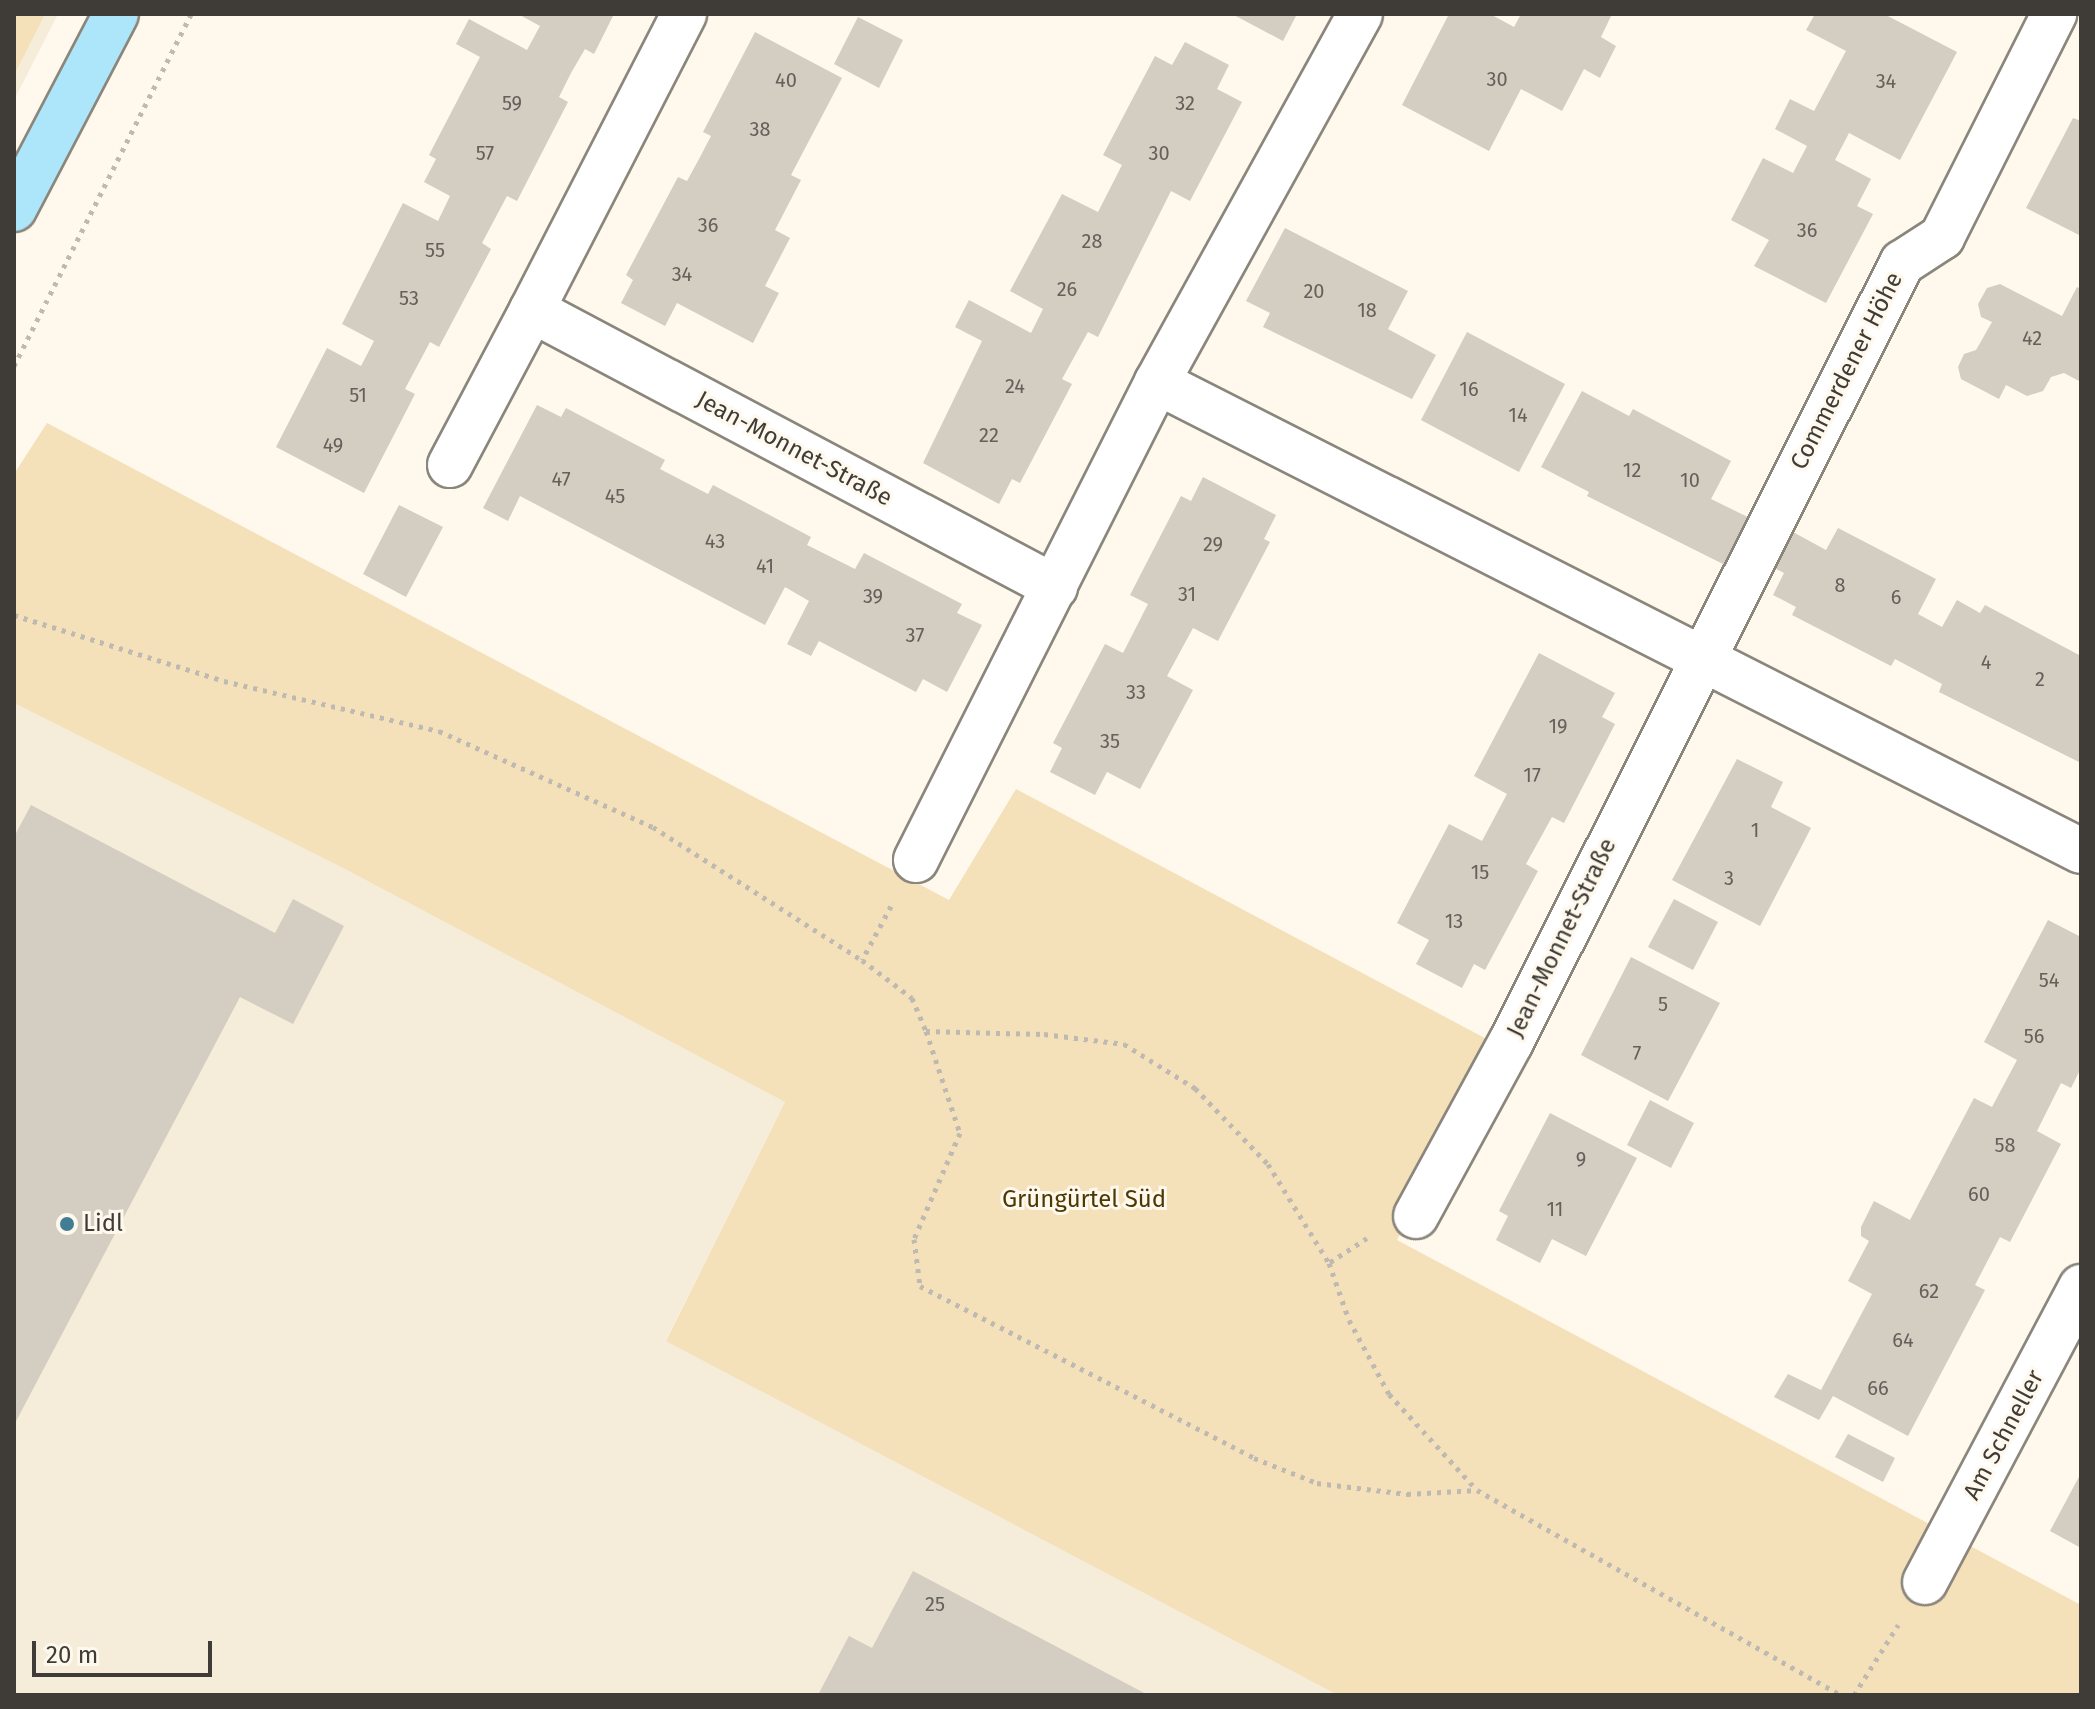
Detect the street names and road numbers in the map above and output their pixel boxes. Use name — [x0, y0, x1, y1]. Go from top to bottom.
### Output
street label: Commerdener Höhe — [1785, 268, 1909, 474]
street label: Jean-Monnet-Straße — [691, 385, 897, 513]
street label: Jean-Monnet-Straße — [1501, 834, 1623, 1042]
street label: Am Schneller — [1958, 1365, 2050, 1505]

